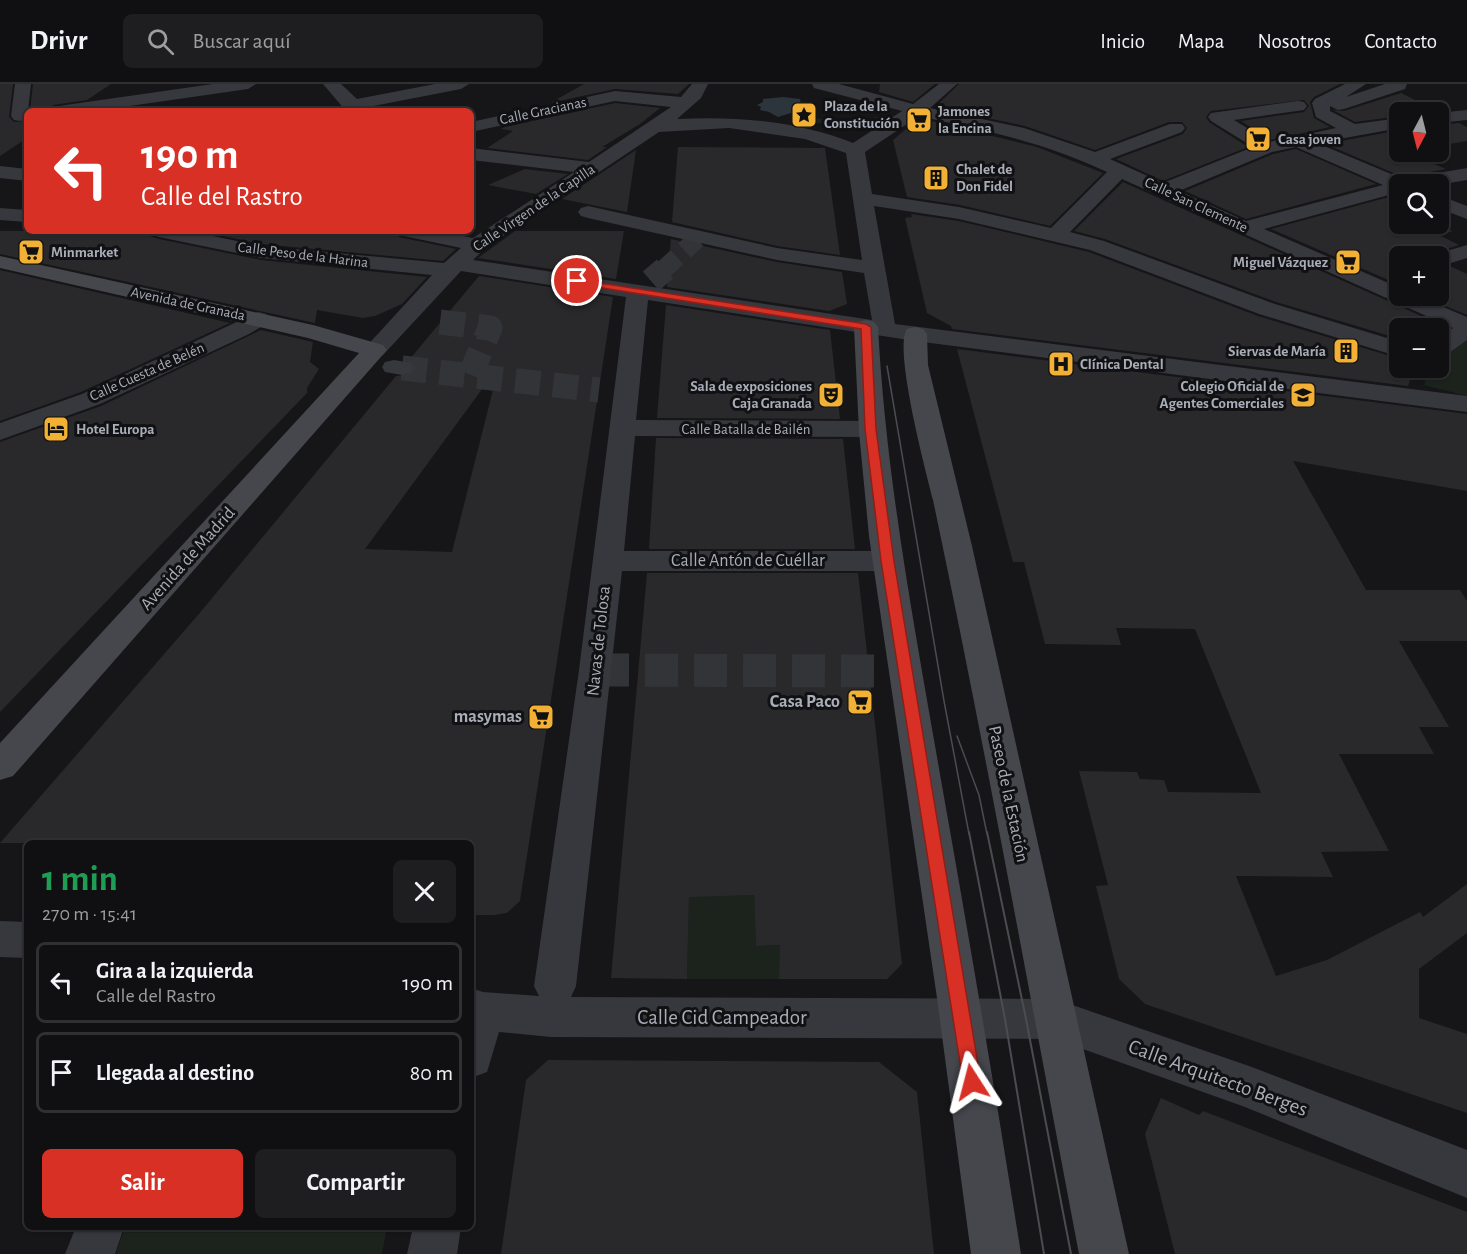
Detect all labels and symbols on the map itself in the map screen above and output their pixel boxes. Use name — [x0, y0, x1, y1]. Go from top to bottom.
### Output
street label: Calle Gracianas — [498, 94, 588, 128]
place label: Plaza de la Constitución — [824, 99, 899, 131]
place icon: Plaza de la Constitución — [789, 100, 819, 130]
north arrow — [1389, 102, 1449, 162]
place label: Jamones la Encina — [938, 104, 992, 136]
supermarket icon: Jamones la Encina — [904, 105, 934, 135]
supermarket icon: Casa joven — [1243, 124, 1273, 154]
place label: Casa joven — [1278, 132, 1341, 147]
street label: Calle Virgen de la Capilla — [470, 162, 598, 254]
place label: Chalet de Don Fidel — [956, 162, 1013, 194]
building icon: Chalet de Don Fidel — [921, 163, 951, 193]
street label: Calle San Clemente — [1142, 175, 1250, 235]
supermarket icon: Minmarket — [16, 237, 46, 267]
street label: Calle Peso de la Harina — [237, 240, 369, 270]
place label: Minmarket — [51, 245, 118, 260]
supermarket icon: Miguel Vázquez — [1333, 247, 1363, 277]
pin — [551, 255, 602, 306]
place label: Miguel Vázquez — [1233, 255, 1328, 270]
street label: Avenida de Granada — [129, 285, 247, 323]
building icon: Siervas de María — [1331, 336, 1361, 366]
street label: Calle Cuesta de Belén — [87, 340, 207, 404]
place label: Siervas de María — [1228, 344, 1326, 359]
hospital icon: Clínica Dental — [1046, 349, 1076, 379]
place label: Clínica Dental — [1080, 357, 1164, 372]
place label: Sala de exposiciones Caja Granada — [690, 379, 812, 411]
place label: Colegio Oficial de Agentes Comerciales — [1160, 379, 1284, 411]
theatre icon: Sala de exposiciones Caja Granada — [816, 380, 846, 410]
school or university icon: Colegio Oficial de Agentes Comerciales — [1288, 380, 1318, 410]
hotel icon: Hotel Europa — [41, 414, 71, 444]
place label: Hotel Europa — [76, 422, 155, 437]
street label: Calle Batalla de Bailén — [681, 422, 811, 437]
street label: Avenida de Madrid — [137, 504, 239, 614]
street label: Calle Antón de Cuéllar — [671, 552, 825, 570]
street label: Navas de Tolosa — [584, 585, 614, 697]
supermarket icon: Casa Paco — [845, 687, 875, 717]
place label: Casa Paco — [770, 693, 840, 711]
supermarket icon: masymas — [526, 702, 556, 732]
place label: masymas — [454, 708, 522, 726]
street label: Paseo de la Estación — [985, 724, 1031, 864]
street label: Calle Cid Campeador — [637, 1007, 807, 1028]
street label: Calle Arquitecto Berges — [1126, 1036, 1310, 1120]
position arrow — [940, 1050, 1004, 1114]

